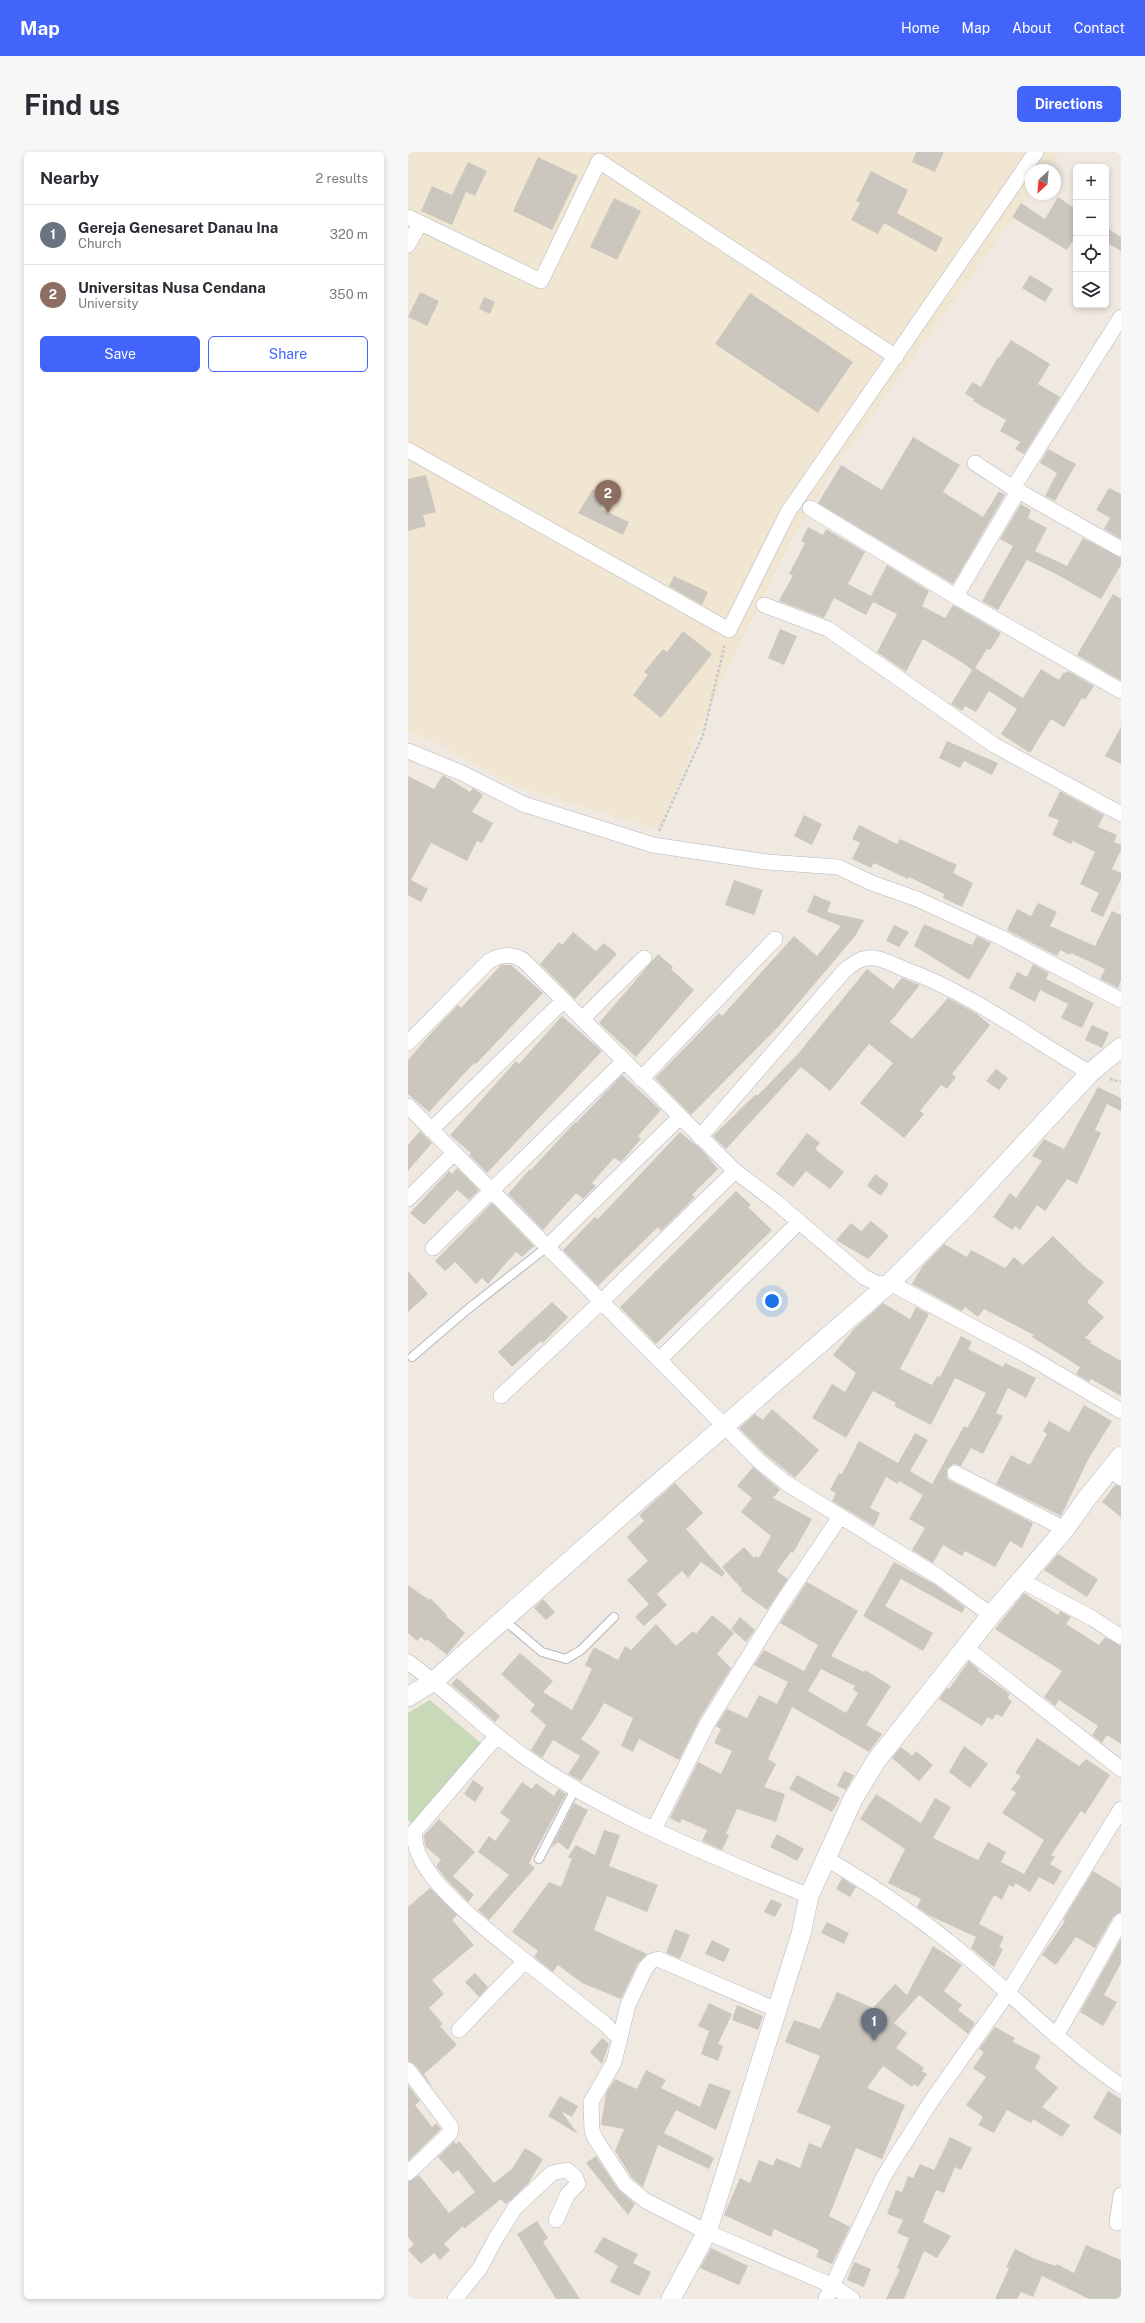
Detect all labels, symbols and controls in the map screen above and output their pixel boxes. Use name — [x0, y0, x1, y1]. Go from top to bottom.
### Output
text: Map — [20, 17, 60, 39]
text: Home — [901, 20, 940, 36]
text: Map — [962, 20, 990, 36]
text: About — [1012, 20, 1052, 36]
text: Contact — [1074, 20, 1125, 36]
button: Directions — [1017, 86, 1121, 122]
text: Find us — [24, 88, 120, 121]
north arrow — [1025, 164, 1061, 200]
map controls — [1073, 164, 1109, 308]
button: + — [1073, 164, 1109, 200]
text: Nearby — [40, 168, 99, 188]
text: 2 results — [316, 171, 368, 186]
button: − — [1073, 200, 1109, 236]
text: Gereja Genesaret Danau Ina — [78, 219, 278, 236]
text: 1 — [50, 227, 56, 242]
text: 320 m — [330, 227, 368, 242]
text: Church — [78, 236, 122, 251]
button: locate — [1073, 236, 1109, 272]
button: layers — [1073, 272, 1109, 308]
text: Universitas Nusa Cendana — [78, 279, 266, 296]
text: 2 — [49, 287, 57, 302]
text: 350 m — [329, 287, 368, 302]
text: University — [78, 296, 138, 311]
button: Save — [40, 336, 200, 372]
button: Share — [208, 336, 368, 372]
pin: 2 — [595, 480, 621, 513]
your location — [762, 1291, 782, 1311]
pin: 1 — [861, 2008, 887, 2041]

